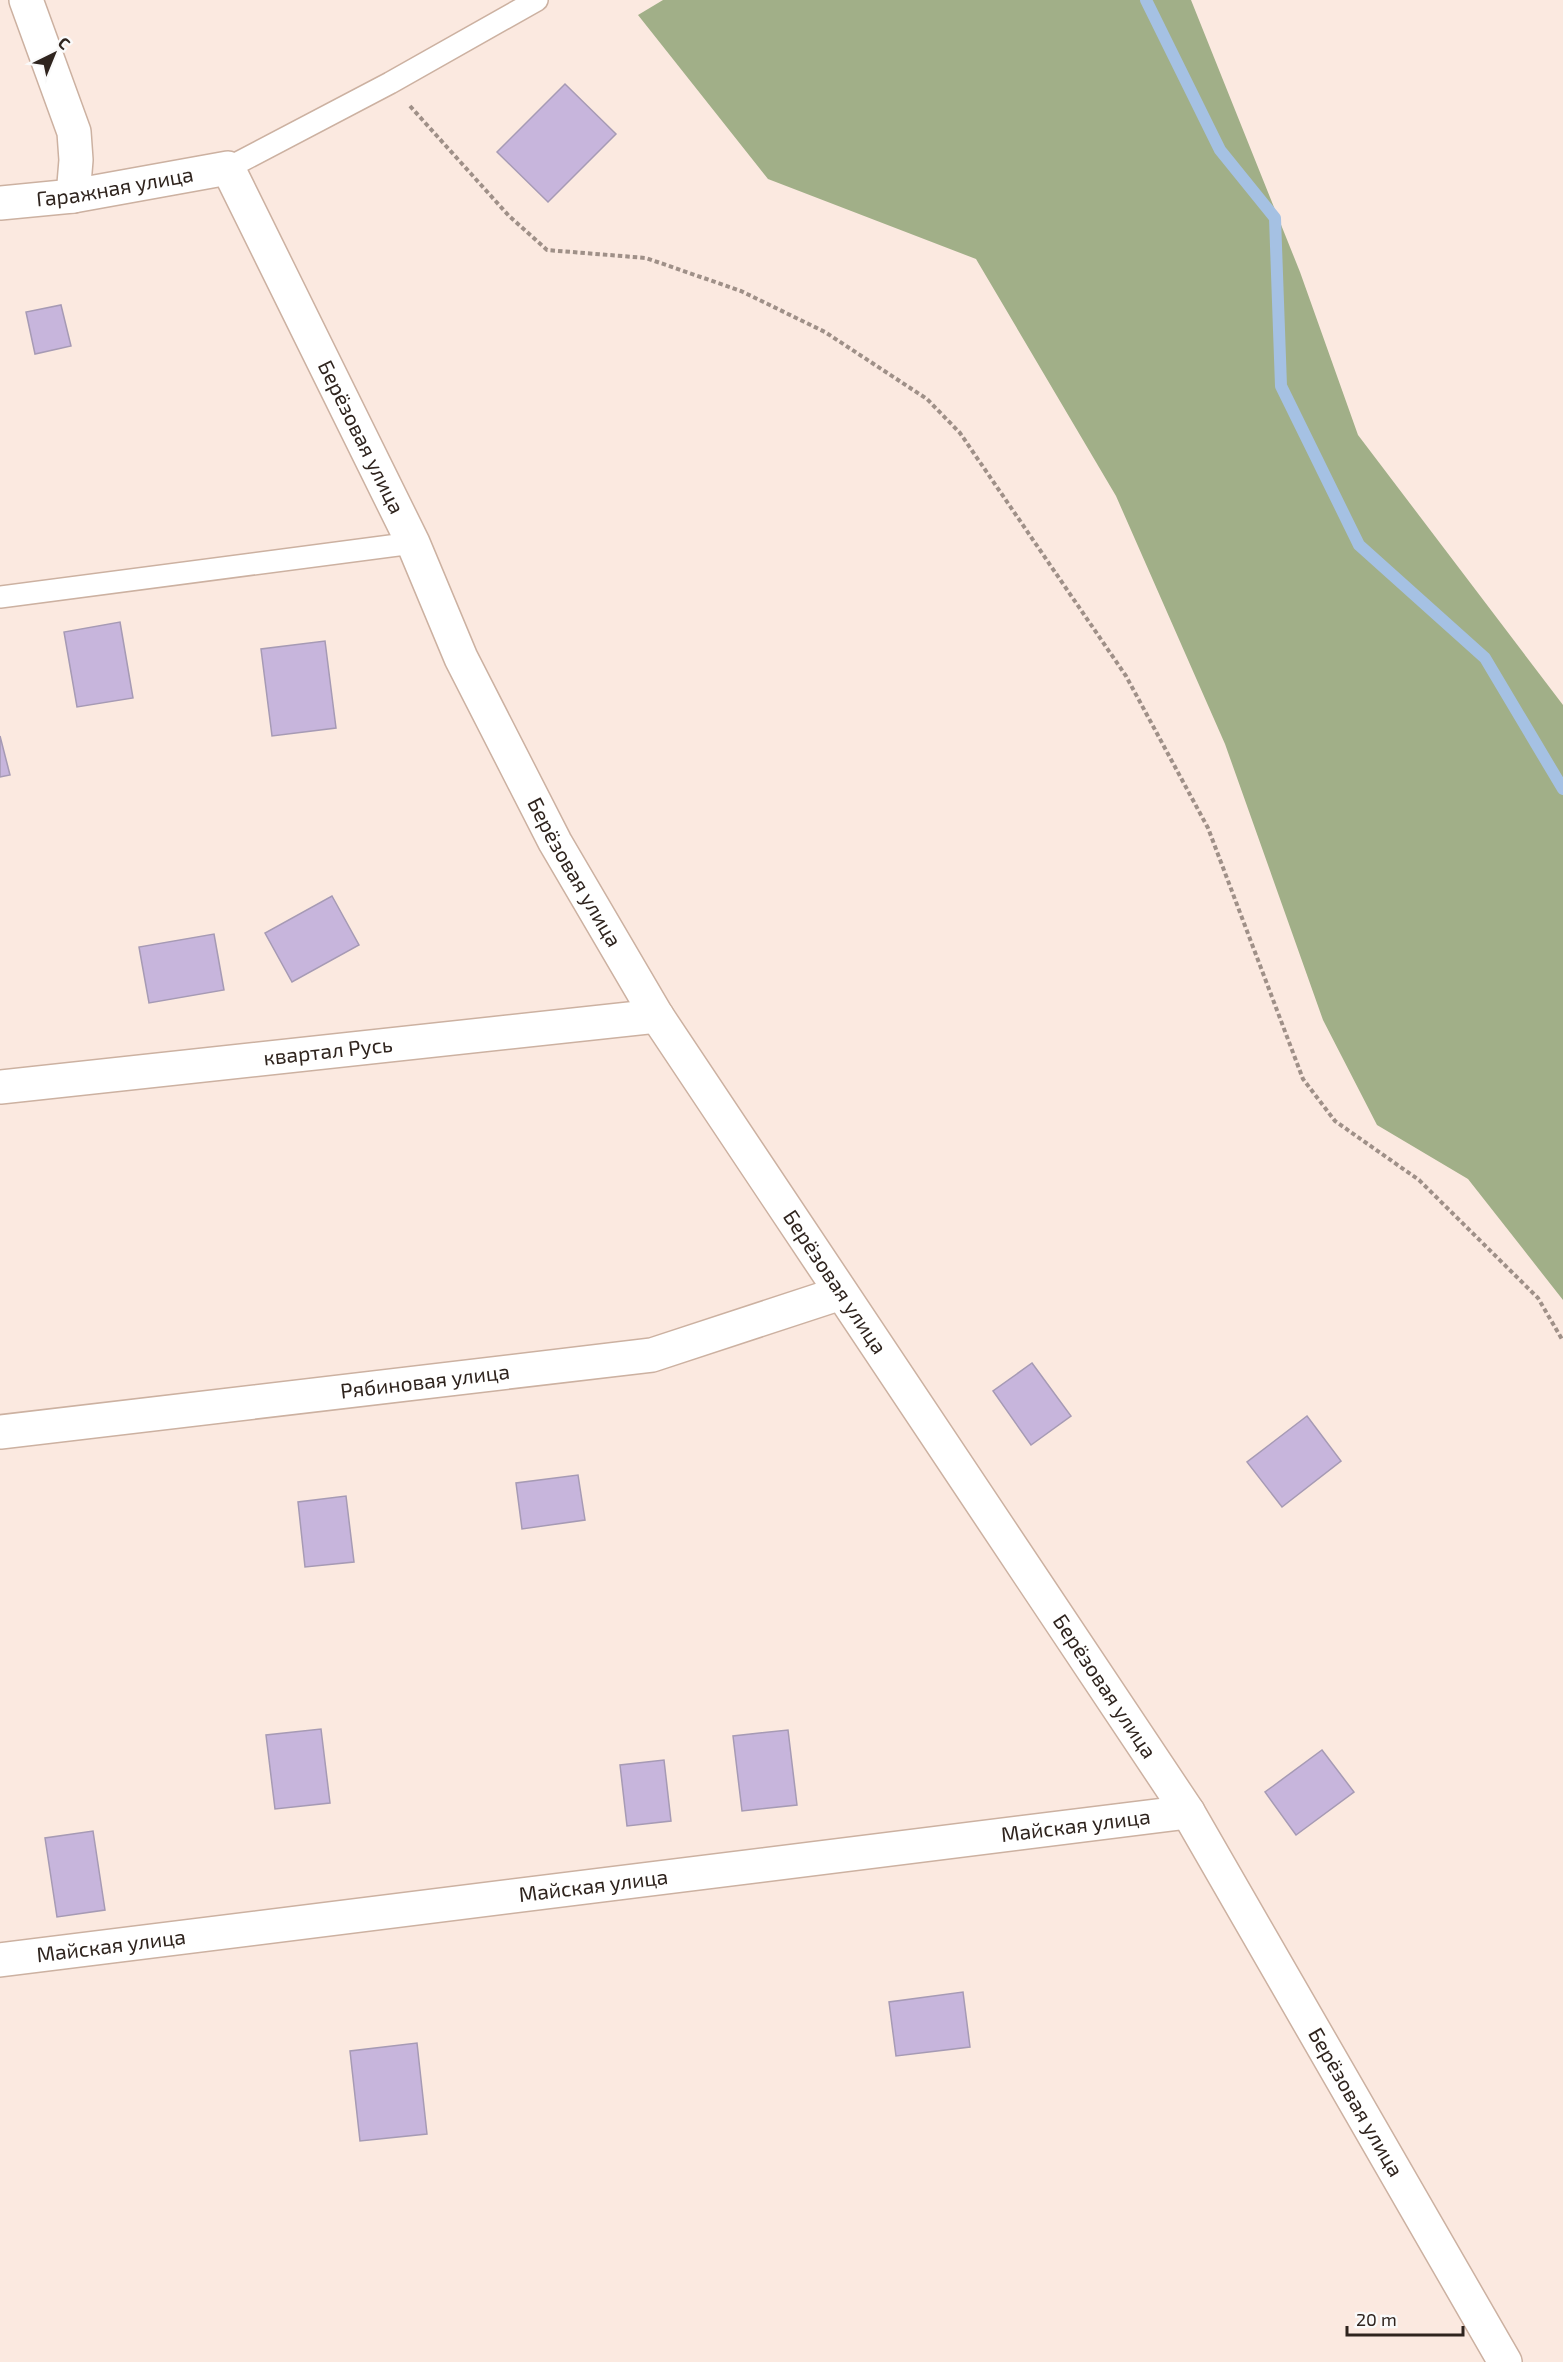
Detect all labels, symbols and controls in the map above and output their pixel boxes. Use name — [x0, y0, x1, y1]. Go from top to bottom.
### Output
north arrow — [24, 24, 84, 84]
text: С — [55, 33, 74, 53]
street label: Гаражная улица — [35, 160, 195, 210]
street label: Берёзовая улица — [314, 356, 411, 517]
street label: Берёзовая улица — [523, 793, 628, 951]
street label: квартал Русь — [262, 1031, 394, 1069]
street label: Берёзовая улица — [779, 1205, 893, 1358]
street label: Рябиновая улица — [339, 1358, 511, 1403]
street label: Берёзовая улица — [1049, 1609, 1163, 1763]
street label: Майская улица — [999, 1803, 1152, 1846]
street label: Майская улица — [517, 1863, 669, 1906]
street label: Майская улица — [35, 1923, 187, 1966]
street label: Берёзовая улица — [1304, 2023, 1409, 2181]
scale bar — [1347, 2299, 1462, 2337]
text: 20 m — [1356, 2308, 1397, 2330]

